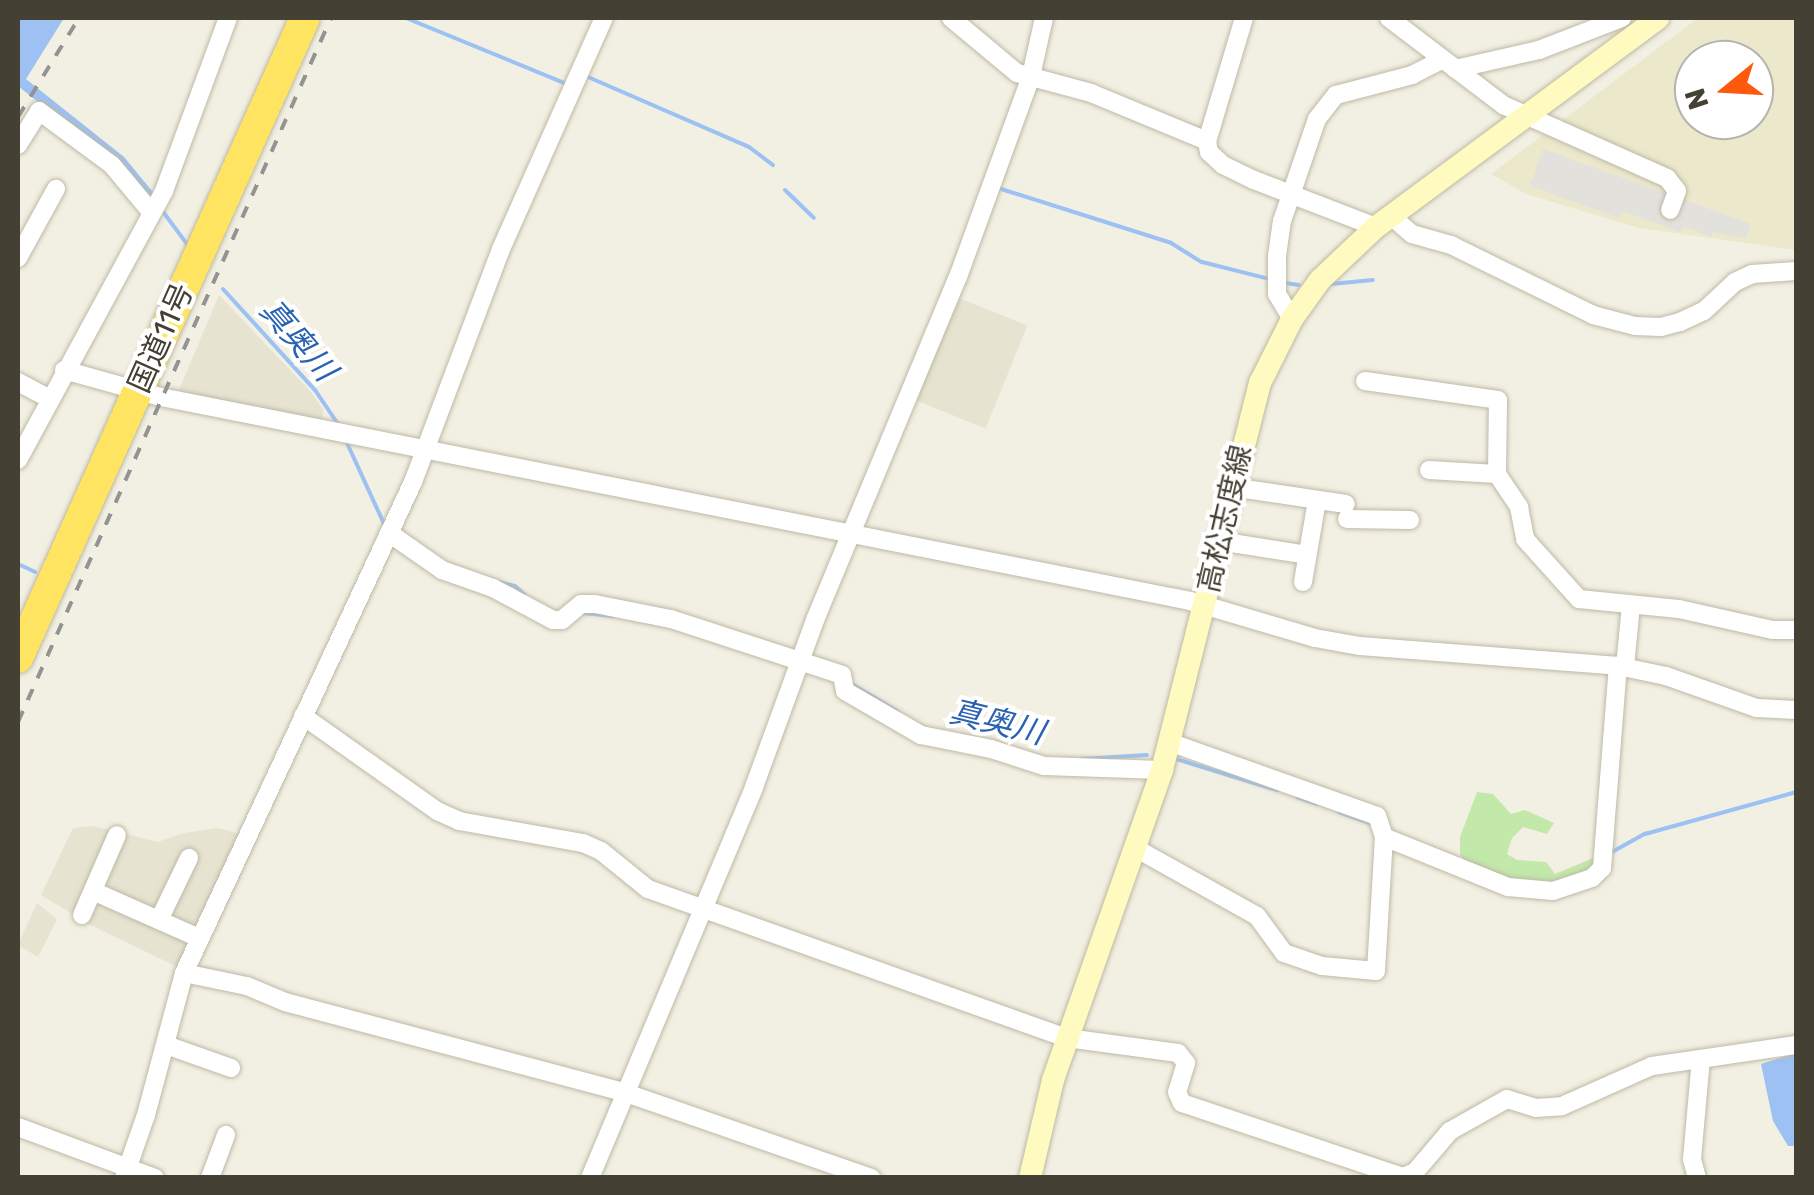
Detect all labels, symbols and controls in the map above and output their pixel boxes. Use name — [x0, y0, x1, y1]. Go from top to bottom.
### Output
north arrow — [1674, 40, 1774, 140]
text: N — [1678, 84, 1716, 113]
street label: 国道11号 — [121, 278, 201, 398]
water label: 真奥川 — [252, 291, 344, 389]
street label: 高松志度線 — [1191, 442, 1259, 596]
water label: 真奥川 — [946, 692, 1048, 752]

